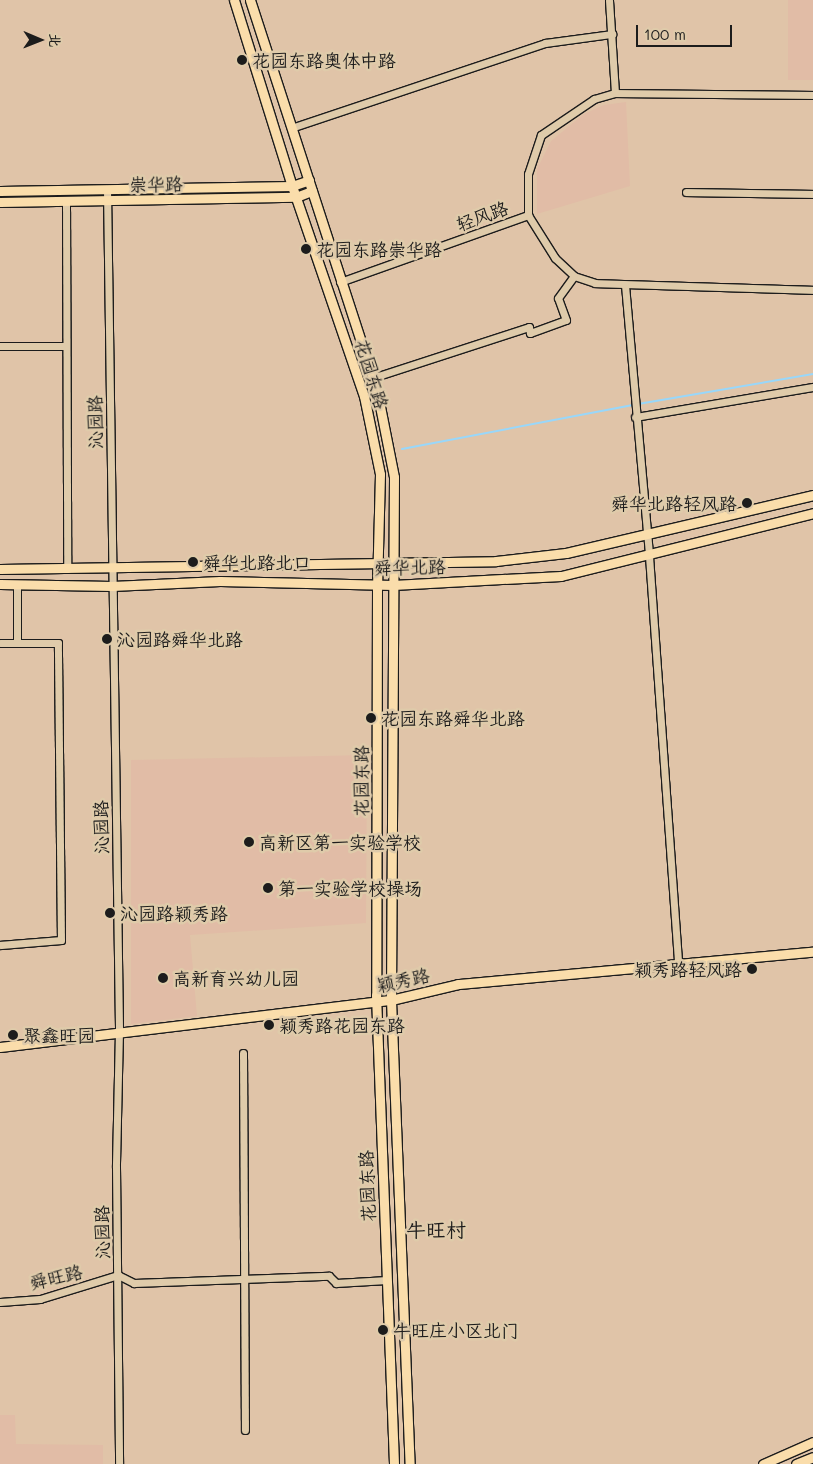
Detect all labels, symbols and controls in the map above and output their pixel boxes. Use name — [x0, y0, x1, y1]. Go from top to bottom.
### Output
north arrow — [15, 15, 65, 65]
scale bar — [638, 15, 734, 47]
text: 100 m — [644, 24, 686, 44]
text: 北 — [46, 33, 65, 47]
place label: 花园东路奥体中路 — [252, 49, 396, 71]
marker: 花园东路奥体中路 — [236, 54, 248, 66]
street label: 崇华路 — [129, 173, 183, 195]
street label: 轻风路 — [453, 197, 511, 235]
place label: 花园东路崇华路 — [316, 238, 442, 260]
marker: 花园东路崇华路 — [300, 243, 312, 255]
street label: 花园东路 — [351, 336, 393, 412]
street label: 沁园路 — [84, 395, 106, 449]
place label: 舜华北路轻风路 — [611, 492, 737, 514]
marker: 舜华北路轻风路 — [741, 497, 753, 509]
place label: 舜华北路北口 — [203, 551, 311, 573]
marker: 舜华北路北口 — [187, 556, 199, 568]
street label: 舜华北路 — [374, 556, 446, 578]
place label: 沁园路舜华北路 — [117, 628, 243, 650]
marker: 沁园路舜华北路 — [101, 633, 113, 645]
place label: 花园东路舜华北路 — [381, 707, 525, 729]
marker: 花园东路舜华北路 — [365, 712, 377, 724]
street label: 花园东路 — [350, 745, 372, 817]
street label: 沁园路 — [90, 800, 112, 854]
place label: 高新区第一实验学校 — [259, 831, 421, 853]
marker: 高新区第一实验学校 — [243, 836, 255, 848]
place label: 第一实验学校操场 — [278, 877, 422, 899]
marker: 第一实验学校操场 — [262, 882, 274, 894]
place label: 沁园路颖秀路 — [120, 902, 228, 924]
marker: 沁园路颖秀路 — [104, 907, 116, 919]
place label: 颖秀路轻风路 — [634, 958, 742, 980]
marker: 颖秀路轻风路 — [746, 963, 758, 975]
street label: 颖秀路 — [374, 964, 432, 996]
place label: 高新育兴幼儿园 — [173, 967, 299, 989]
marker: 高新育兴幼儿园 — [157, 972, 169, 984]
place label: 颖秀路花园东路 — [279, 1014, 405, 1036]
marker: 颖秀路花园东路 — [263, 1019, 275, 1031]
place label: 聚鑫旺园 — [23, 1024, 95, 1046]
marker: 聚鑫旺园 — [7, 1029, 19, 1041]
street label: 花园东路 — [355, 1150, 379, 1222]
street label: 沁园路 — [91, 1205, 113, 1259]
district label: 牛旺村 — [406, 1217, 466, 1241]
street label: 舜旺路 — [27, 1260, 85, 1294]
place label: 牛旺庄小区北门 — [393, 1319, 519, 1341]
marker: 牛旺庄小区北门 — [377, 1324, 389, 1336]

